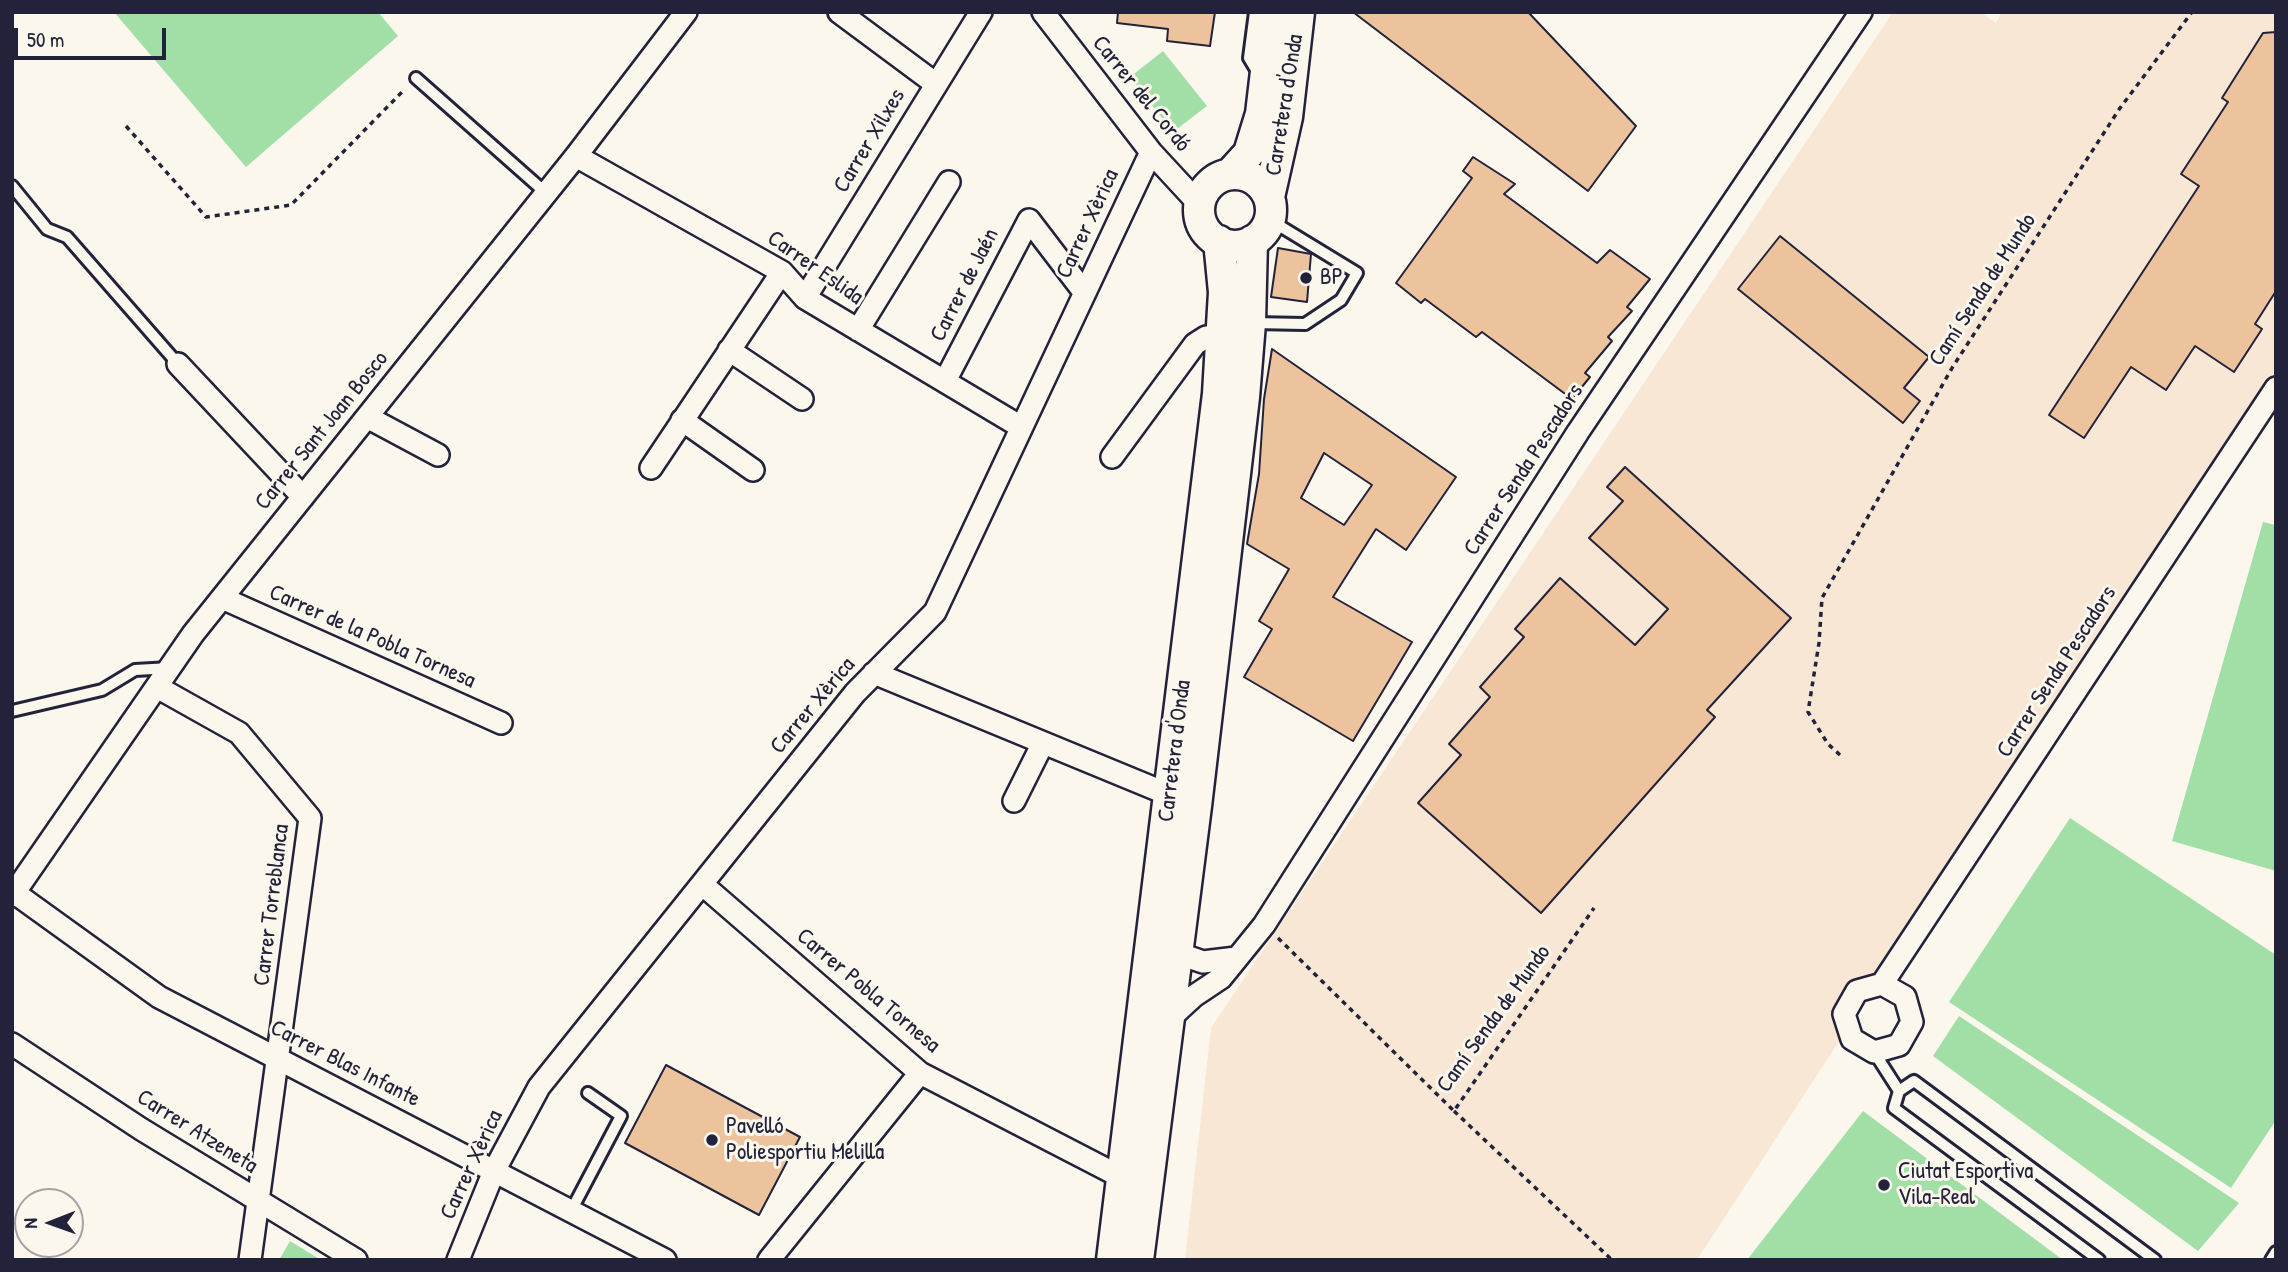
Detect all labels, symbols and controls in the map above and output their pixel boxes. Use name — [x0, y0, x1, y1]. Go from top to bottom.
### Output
scale bar — [18, 14, 170, 58]
text: 50 m — [27, 25, 64, 54]
street label: Carrer del Cordó — [1086, 30, 1196, 158]
street label: Carretera d'Onda — [1260, 32, 1310, 178]
street label: Carrer Xilxes — [828, 84, 912, 198]
street label: Carrer Xèrica — [1051, 165, 1125, 283]
street label: Camí Senda de Mundo — [1923, 209, 2043, 371]
street label: Carrer de Jaén — [925, 224, 1005, 346]
street label: Carrer Eslida — [762, 225, 868, 311]
place label: BP — [1320, 264, 1343, 292]
marker: BP — [1298, 270, 1314, 286]
street label: Carrer Sant Joan Bosco — [250, 346, 394, 516]
street label: Carrer Senda Pescadors — [1458, 379, 1590, 561]
street label: Carrer de la Pobla Tornesa — [265, 579, 479, 695]
street label: Carrer Senda Pescadors — [1991, 581, 2123, 763]
street label: Carrer Xèrica — [765, 652, 861, 760]
street label: Carretera d'Onda — [1153, 679, 1197, 823]
street label: Carrer Torreblanca — [248, 823, 296, 987]
street label: Carrer Pobla Tornesa — [791, 923, 945, 1059]
street label: Camí Senda de Mundo — [1431, 940, 1557, 1098]
street label: Carrer Blas Infante — [266, 1014, 424, 1114]
street label: Carrer Atzeneta — [131, 1084, 263, 1180]
street label: Carrer Xèrica — [435, 1106, 509, 1224]
place label: Pavelló Poliesportiu Melilla — [726, 1113, 884, 1167]
marker: Pavelló Poliesportiu Melilla — [704, 1132, 720, 1148]
place label: Ciutat Esportiva Vila-Real — [1898, 1158, 2033, 1212]
marker: Ciutat Esportiva Vila-Real — [1876, 1177, 1892, 1193]
north arrow — [14, 1188, 84, 1258]
text: N — [17, 1218, 43, 1229]

